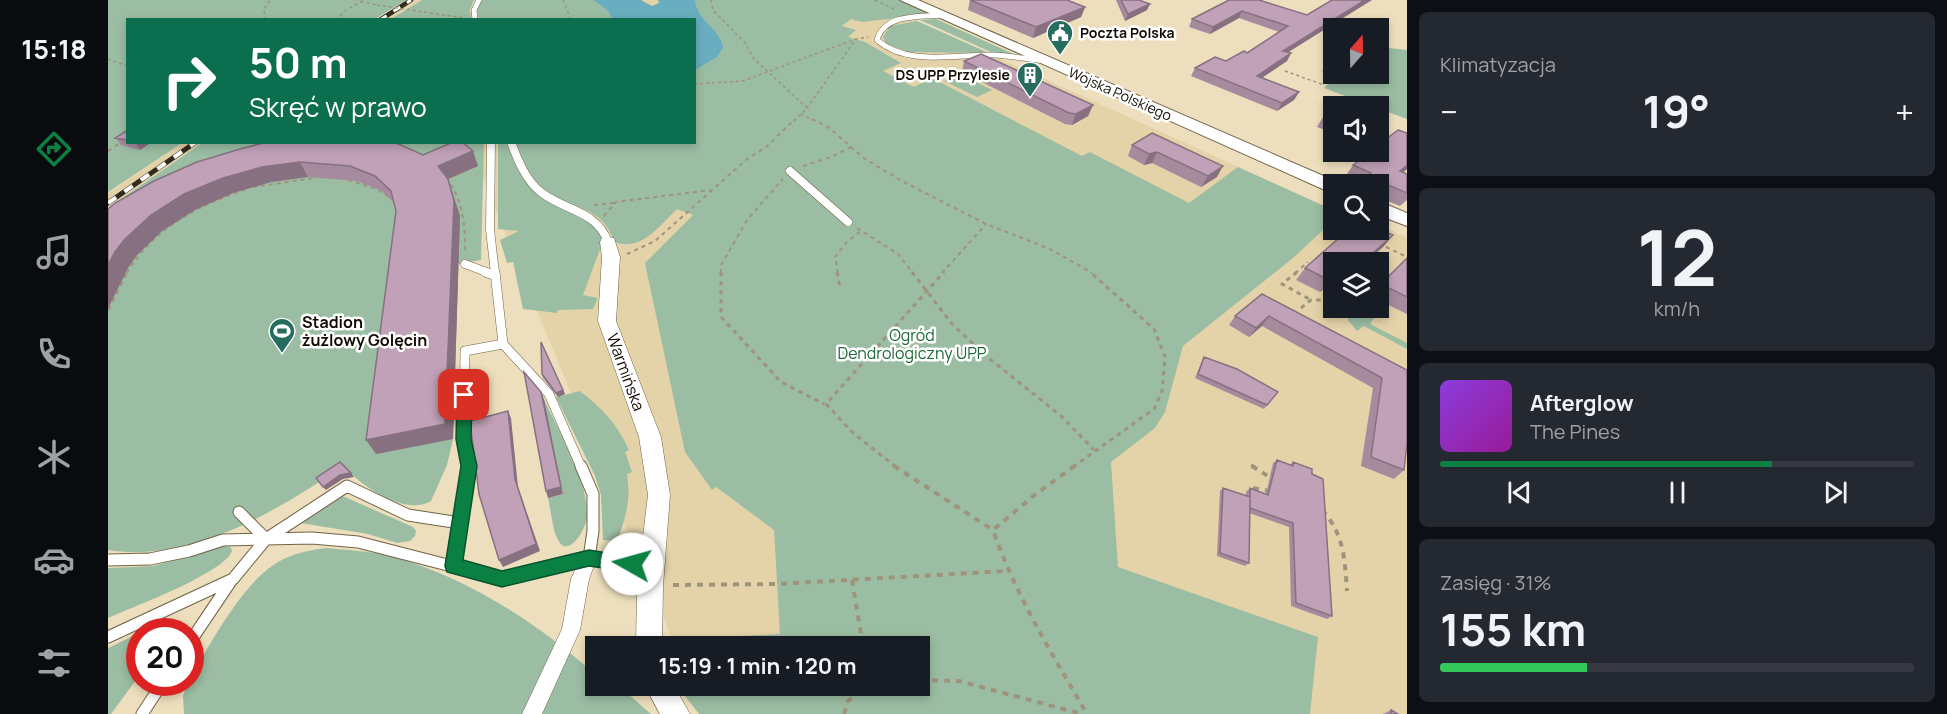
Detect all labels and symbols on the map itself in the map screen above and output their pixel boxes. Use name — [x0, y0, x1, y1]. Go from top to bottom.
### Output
public building icon: Poczta Polska — [1045, 18, 1075, 56]
north arrow — [1323, 18, 1389, 84]
place label: Poczta Polska — [1080, 23, 1175, 42]
building icon: DS UPP Przylesie — [1015, 60, 1045, 98]
street label: Wojska Polskiego — [1066, 62, 1175, 125]
place label: DS UPP Przylesie — [895, 65, 1010, 84]
place label: Stadion żużlowy Golęcin — [302, 311, 427, 351]
sports icon: Stadion żużlowy Golęcin — [267, 316, 297, 354]
park label: Ogród Dendrologiczny UPP — [838, 324, 987, 364]
street label: Warmińska — [602, 330, 650, 414]
pin — [438, 369, 489, 420]
position arrow — [600, 532, 664, 596]
speed limit sign: 20 — [126, 618, 204, 696]

